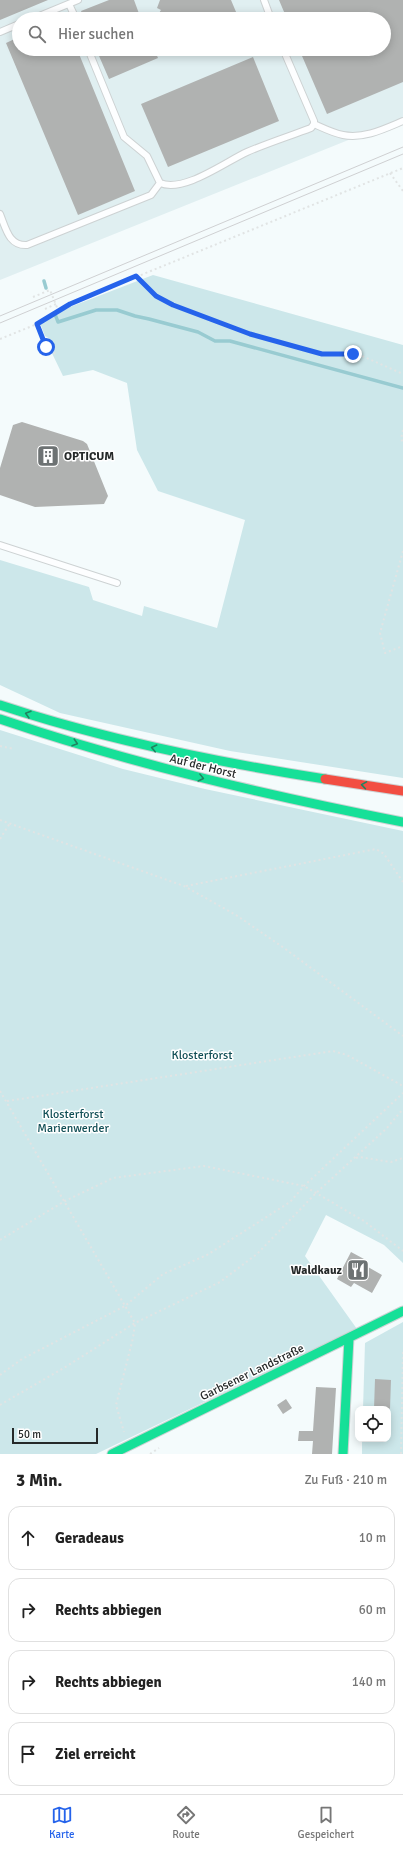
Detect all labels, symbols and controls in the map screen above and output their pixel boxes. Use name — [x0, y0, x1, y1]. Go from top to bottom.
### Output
search box — [12, 12, 391, 56]
icon: search — [26, 23, 48, 45]
text: Hier suchen — [58, 25, 134, 43]
route start — [37, 338, 55, 356]
route end — [344, 345, 362, 363]
building icon: OPTICUM — [35, 443, 61, 469]
place label: OPTICUM — [64, 449, 114, 464]
one-way arrow — [25, 710, 32, 719]
one-way arrow — [72, 739, 79, 747]
one-way arrow — [151, 744, 157, 752]
street label: Auf der Horst — [168, 751, 238, 782]
one-way arrow — [197, 773, 204, 782]
one-way arrow — [361, 781, 368, 790]
park label: Klosterforst — [172, 1048, 232, 1063]
park label: Klosterforst Marienwerder — [37, 1107, 109, 1136]
restaurant icon: Waldkauz — [345, 1257, 371, 1283]
place label: Waldkauz — [291, 1263, 343, 1278]
street label: Garbsener Landstraße — [198, 1341, 307, 1404]
map controls — [355, 1406, 391, 1442]
button: locate — [355, 1406, 391, 1442]
scale bar — [12, 1426, 98, 1445]
text: 50 m — [18, 1428, 41, 1441]
text: 3 Min. — [16, 1470, 62, 1491]
text: Zu Fuß · 210 m — [304, 1472, 387, 1488]
icon: ahead — [17, 1527, 39, 1549]
text: Geradeaus — [55, 1529, 124, 1547]
text: 10 m — [359, 1530, 386, 1546]
icon: right — [17, 1599, 39, 1621]
text: Rechts abbiegen — [55, 1601, 162, 1619]
text: 60 m — [359, 1602, 386, 1618]
icon: right — [17, 1671, 39, 1693]
text: Rechts abbiegen — [55, 1673, 162, 1691]
text: 140 m — [352, 1674, 386, 1690]
icon: arrive — [17, 1743, 39, 1765]
text: Ziel erreicht — [55, 1745, 136, 1763]
tab: Karte — [49, 1804, 75, 1841]
tab: Route — [172, 1804, 200, 1841]
tab: Gespeichert — [298, 1804, 354, 1841]

